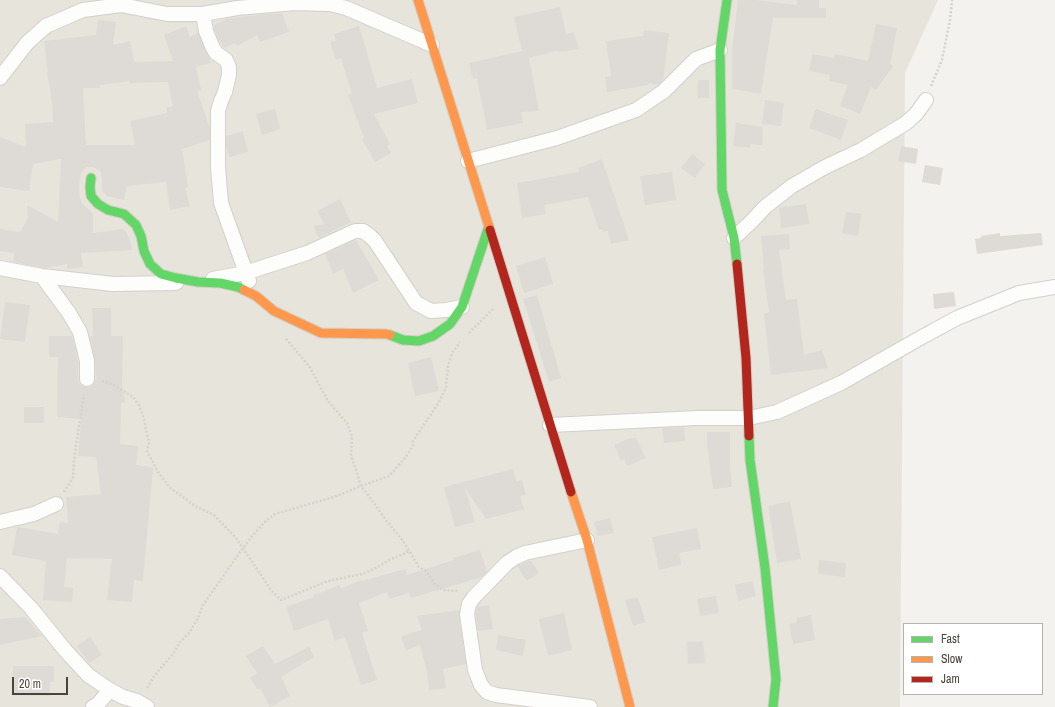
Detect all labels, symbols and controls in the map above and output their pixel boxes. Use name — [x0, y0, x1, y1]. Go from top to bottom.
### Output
legend — [903, 623, 1043, 695]
text: Fast — [941, 631, 960, 647]
text: Slow — [941, 651, 962, 667]
scale bar — [14, 669, 70, 695]
text: Jam — [941, 671, 960, 687]
text: 20 m — [19, 676, 41, 692]

